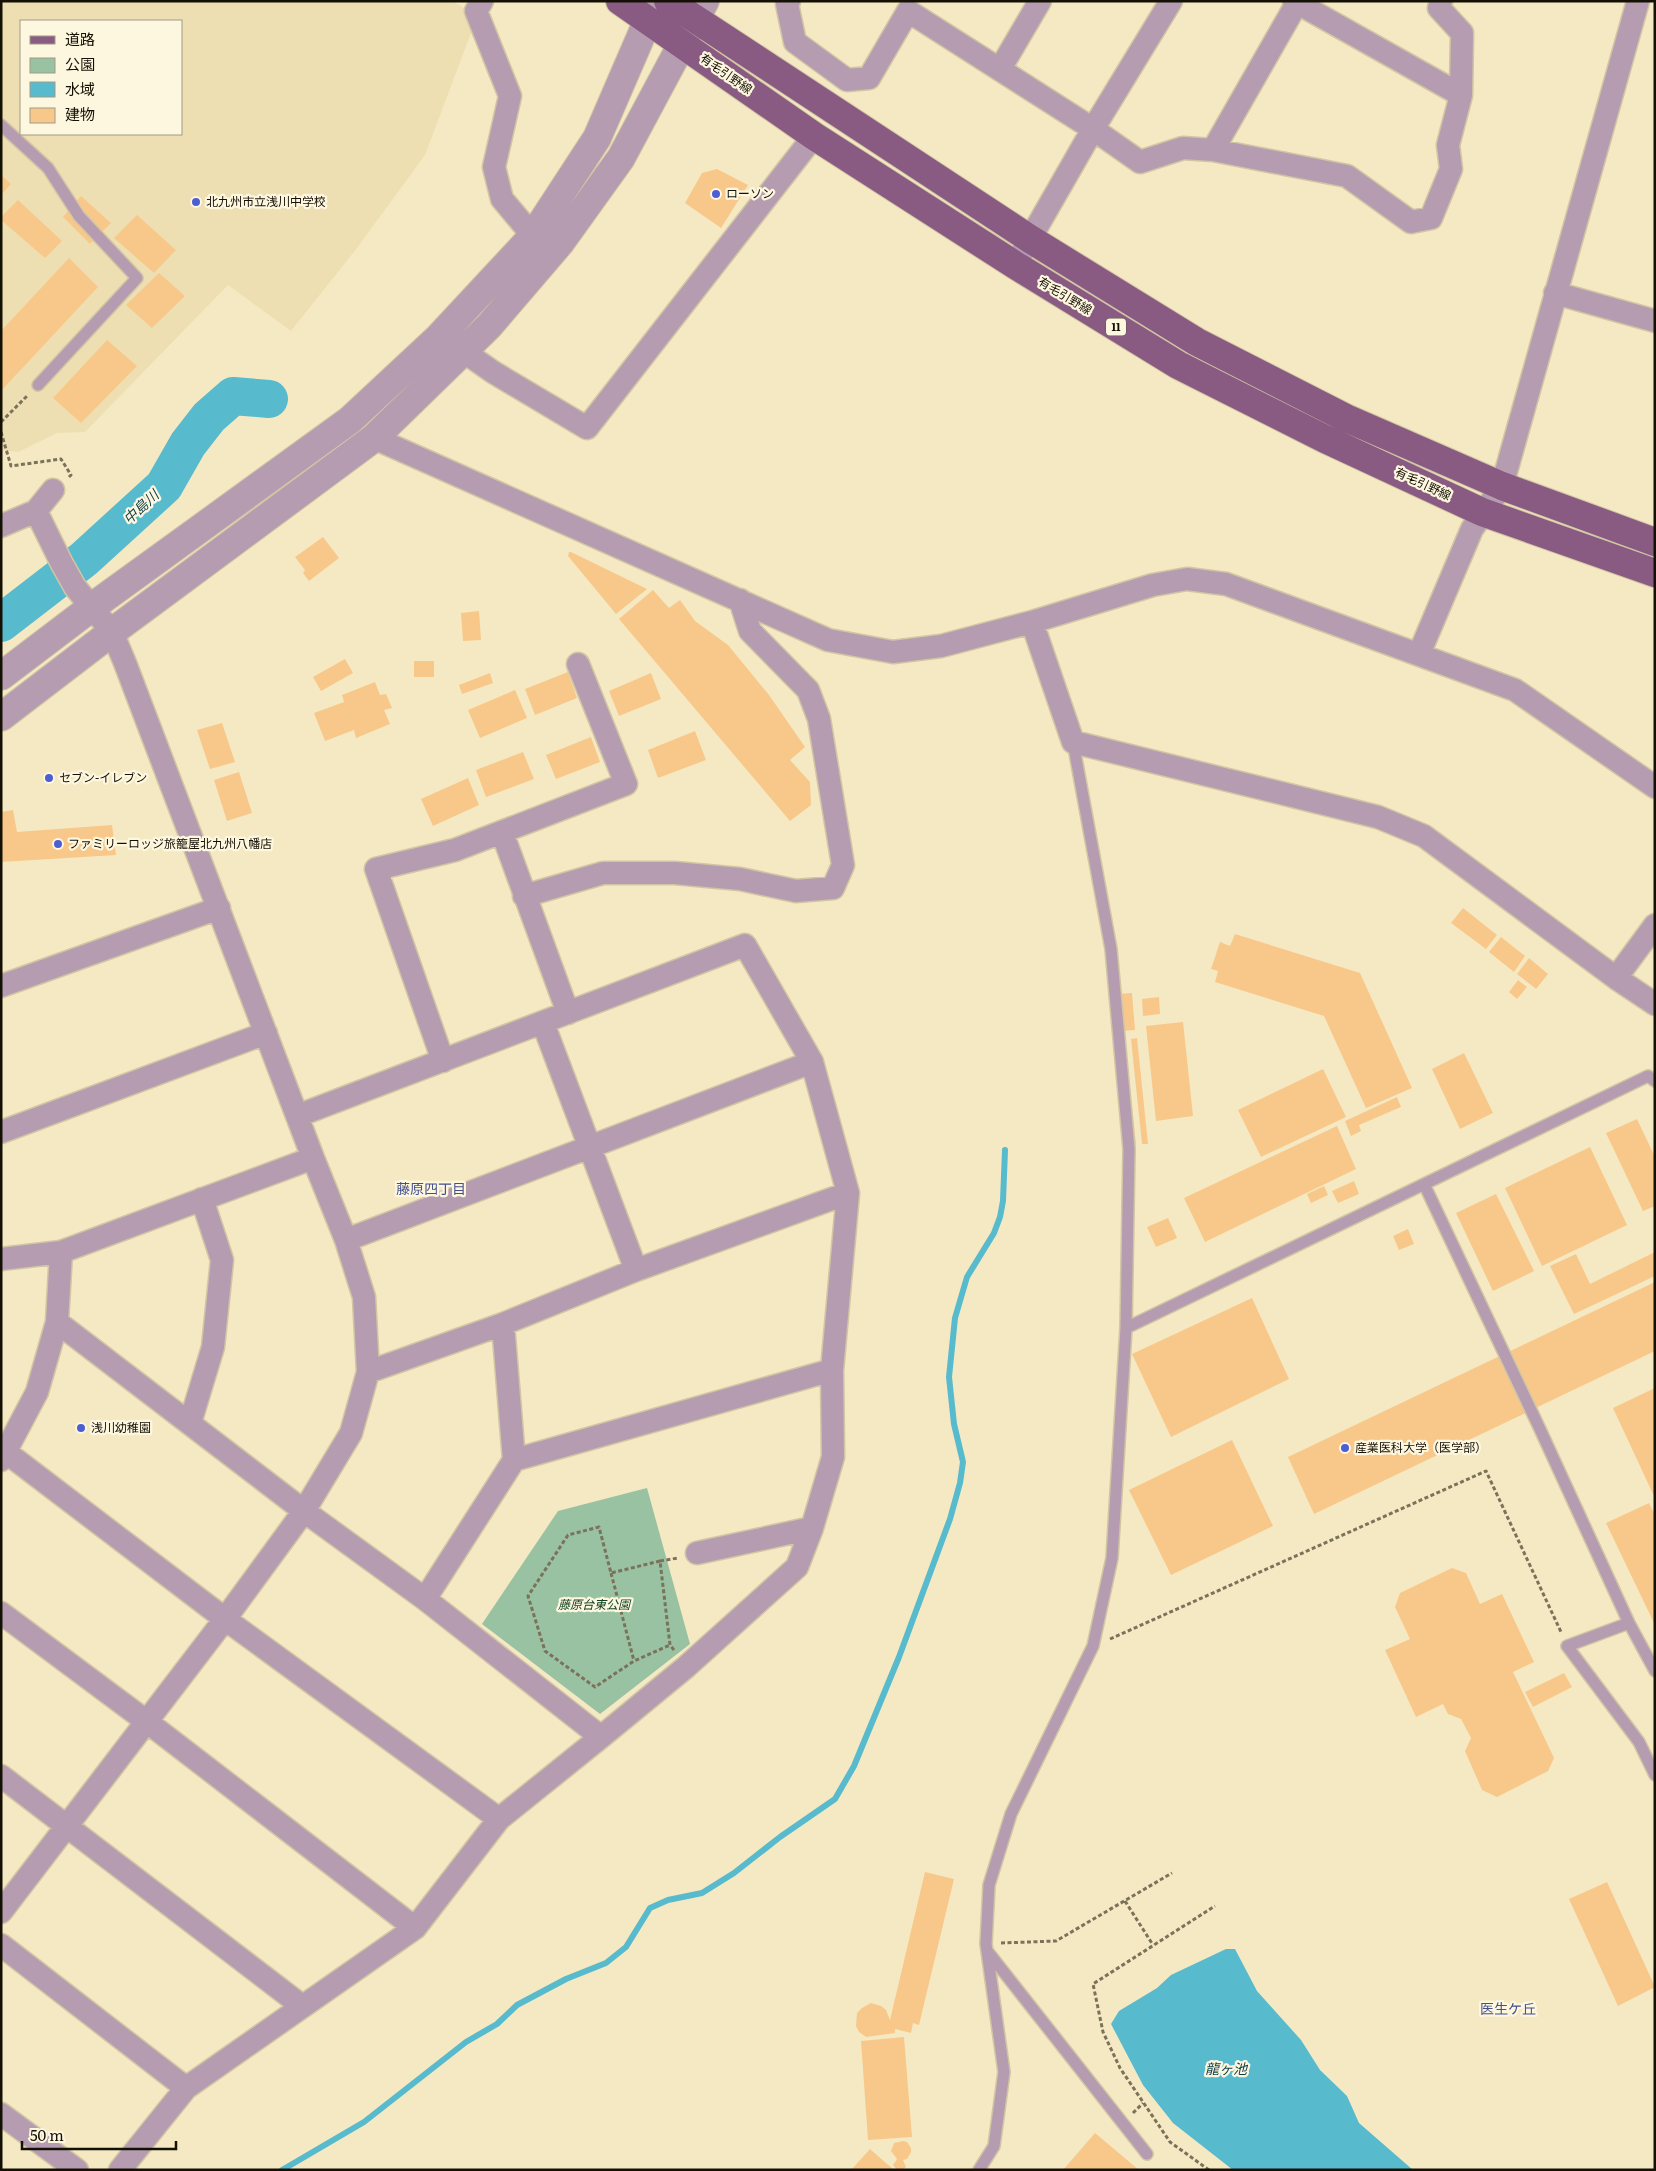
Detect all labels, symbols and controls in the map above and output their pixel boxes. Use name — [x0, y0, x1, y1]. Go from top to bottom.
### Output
legend — [20, 20, 182, 135]
text: 道路 — [65, 27, 95, 50]
street label: 有毛引野線 — [697, 49, 756, 98]
text: 公園 — [65, 52, 95, 75]
text: 水域 — [65, 77, 95, 100]
text: 建物 — [65, 102, 95, 125]
place label: ローソン — [726, 184, 774, 202]
marker: ローソン — [710, 188, 722, 200]
place label: 北九州市立浅川中学校 — [206, 192, 326, 210]
marker: 北九州市立浅川中学校 — [190, 196, 202, 208]
street label: 有毛引野線 — [1035, 272, 1096, 318]
road number: 11 — [1106, 318, 1126, 336]
street label: 有毛引野線 — [1392, 462, 1454, 504]
water label: 中島川 — [118, 483, 164, 528]
place label: セブン-イレブン — [59, 768, 147, 786]
marker: セブン-イレブン — [43, 772, 55, 784]
place label: ファミリーロッジ旅籠屋北九州八幡店 — [68, 834, 272, 852]
marker: ファミリーロッジ旅籠屋北九州八幡店 — [52, 838, 64, 850]
district label: 藤原四丁目 — [396, 1178, 466, 1198]
place label: 浅川幼稚園 — [91, 1418, 151, 1436]
marker: 浅川幼稚園 — [75, 1422, 87, 1434]
place label: 産業医科大学（医学部） — [1355, 1438, 1487, 1456]
marker: 産業医科大学（医学部） — [1339, 1442, 1351, 1454]
park label: 藤原台東公園 — [558, 1595, 632, 1613]
district label: 医生ケ丘 — [1480, 1998, 1536, 2018]
water label: 龍ヶ池 — [1205, 2058, 1249, 2078]
scale bar — [22, 2118, 176, 2150]
text: 50 m — [30, 2123, 64, 2146]

